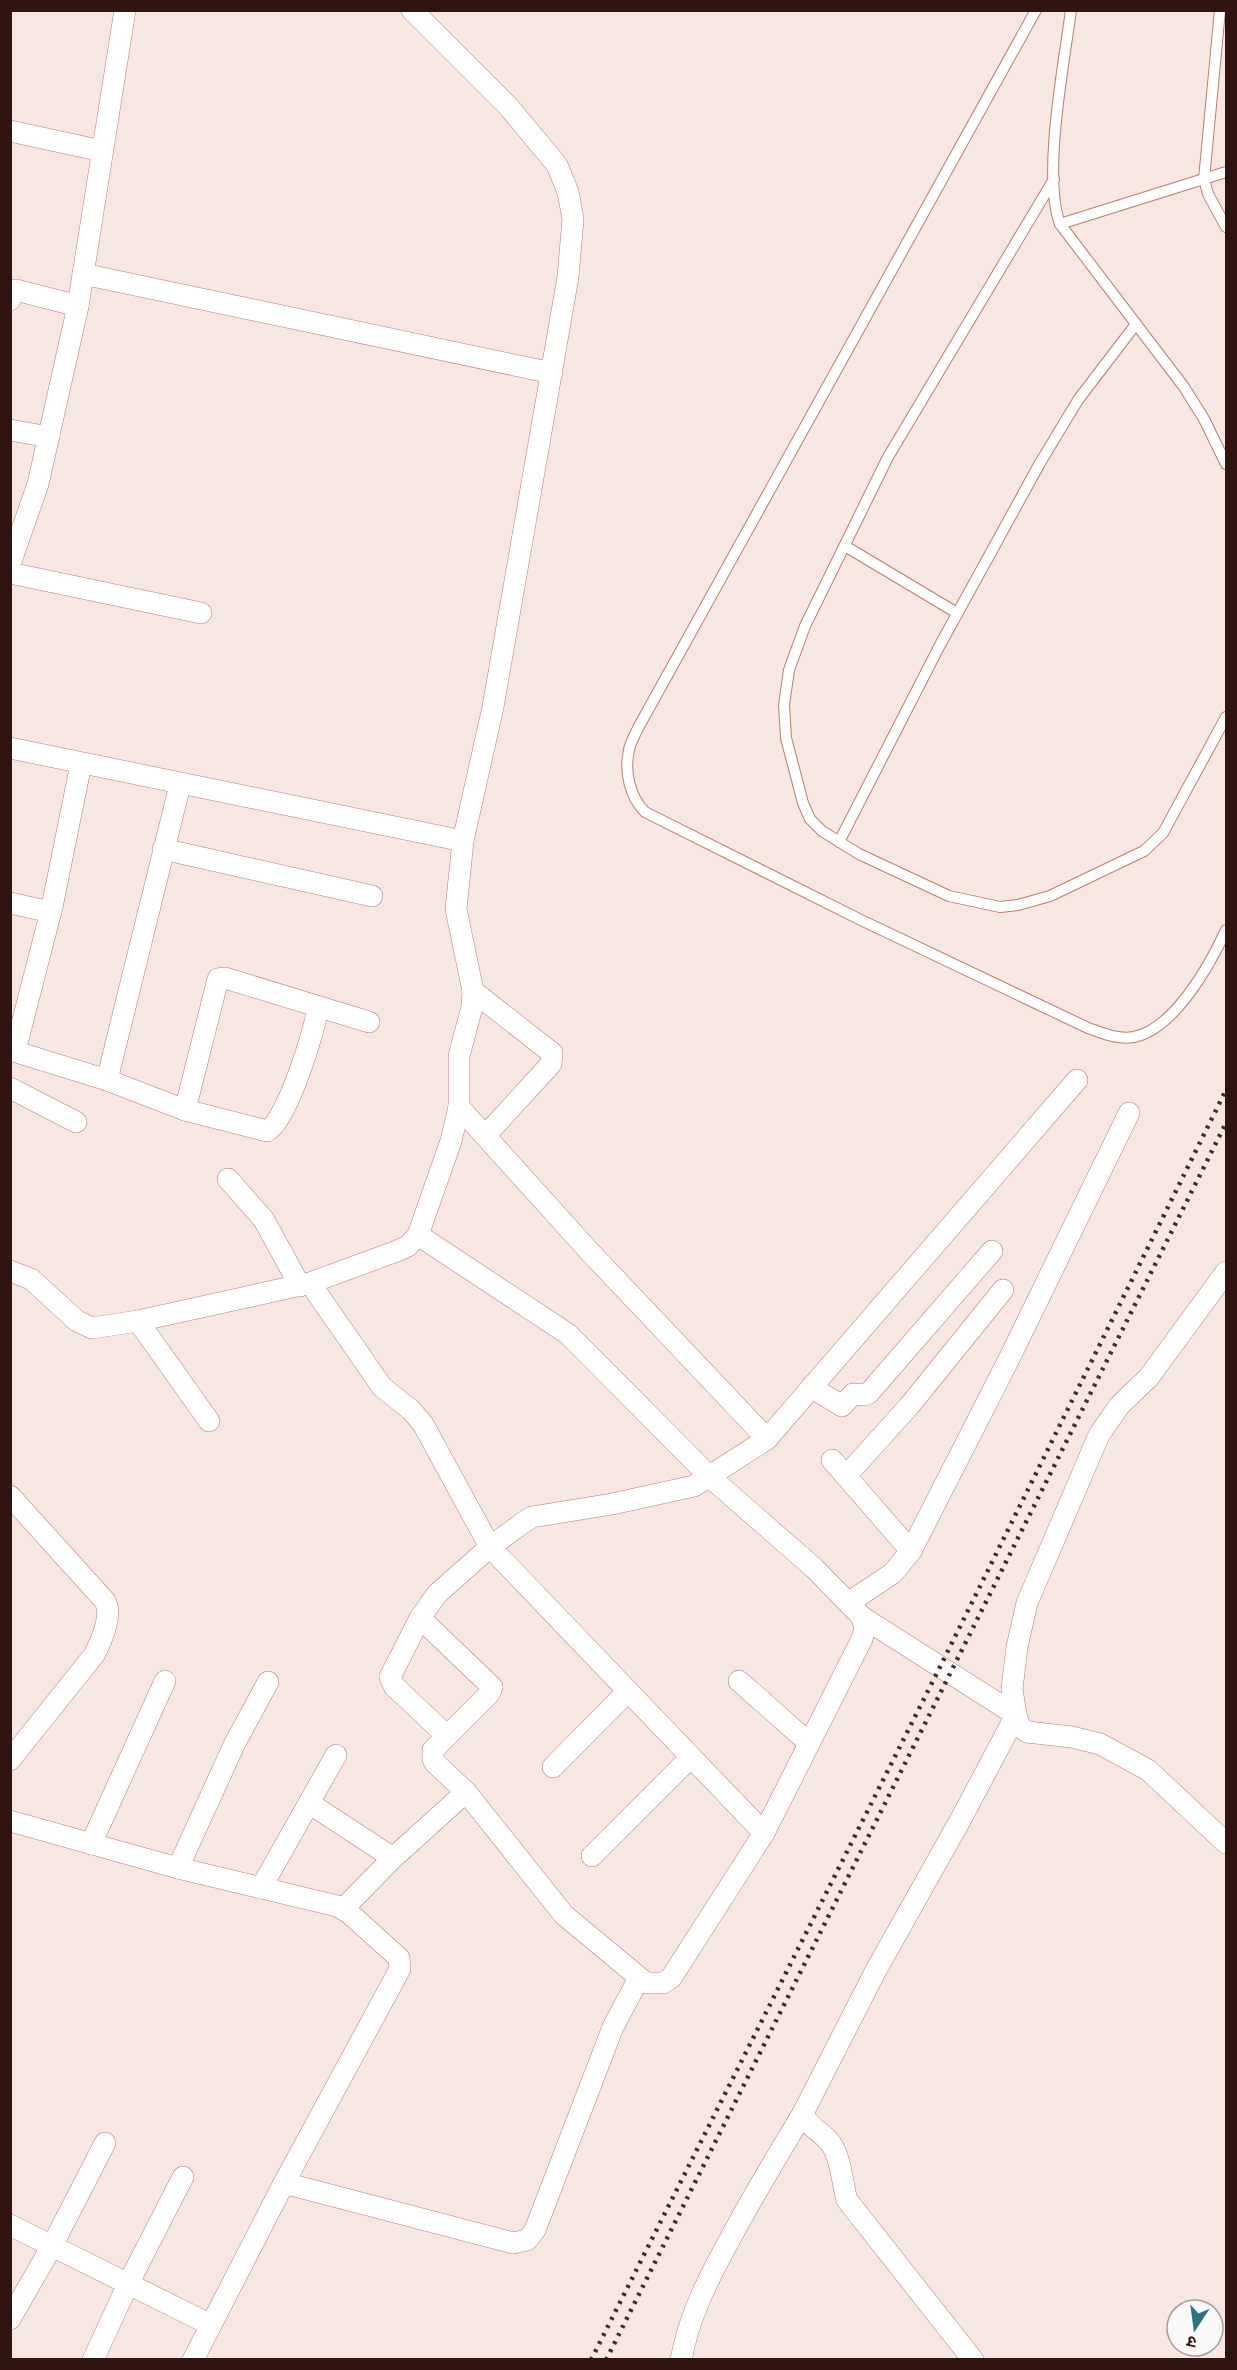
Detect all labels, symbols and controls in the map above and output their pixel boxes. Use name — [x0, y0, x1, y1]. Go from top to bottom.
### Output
north arrow — [1165, 2298, 1225, 2358]
text: उ — [1184, 2331, 1199, 2352]

